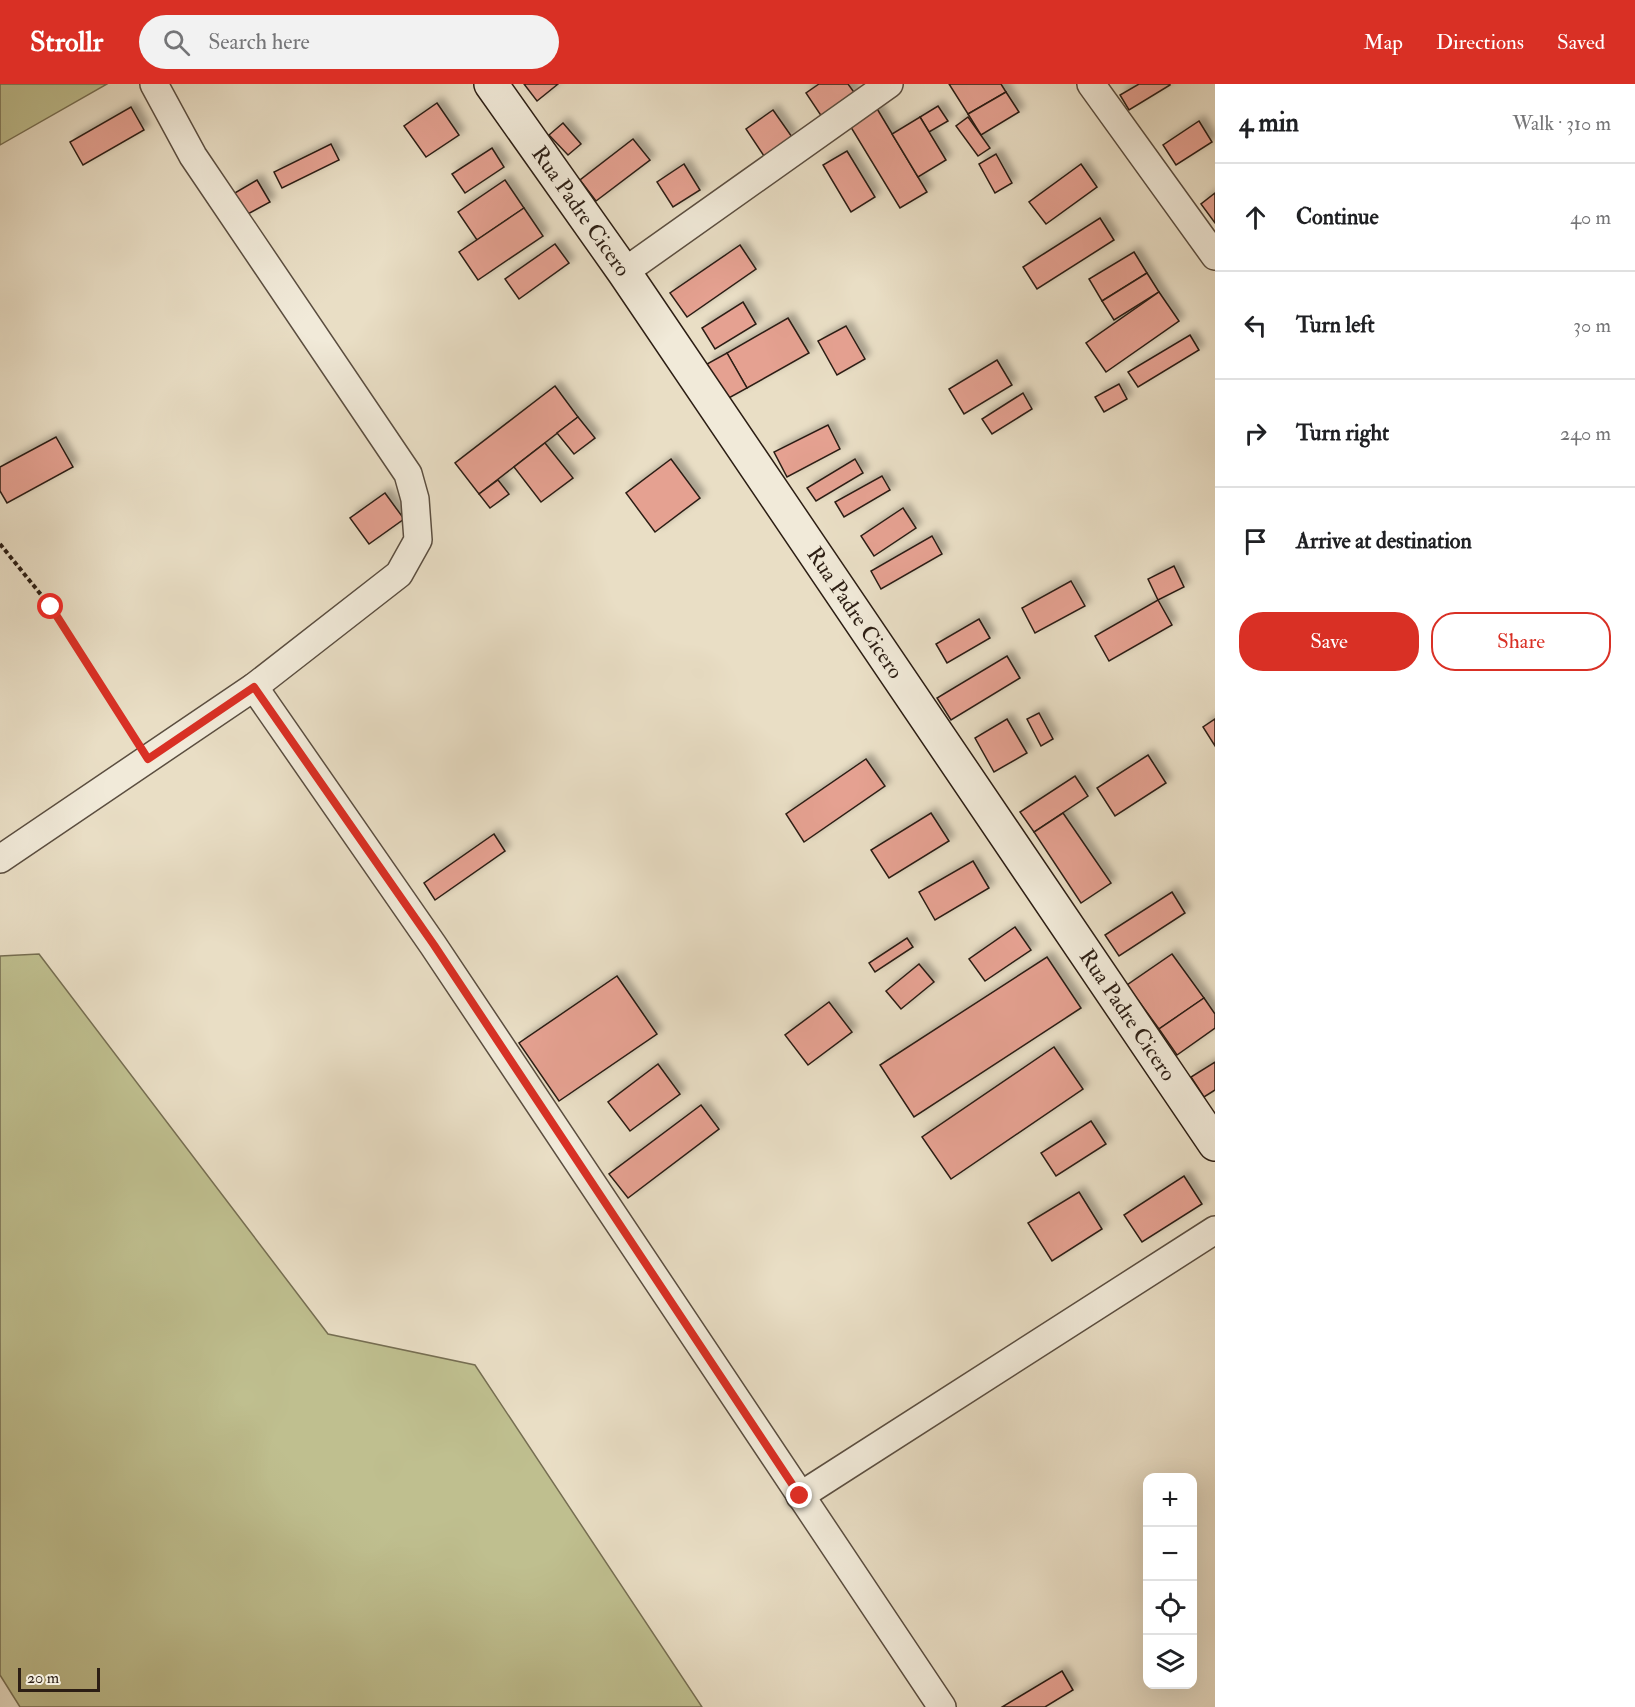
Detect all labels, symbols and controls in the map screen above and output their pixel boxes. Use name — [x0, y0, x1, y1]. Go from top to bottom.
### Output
search box — [139, 15, 559, 69]
text: Strollr — [30, 25, 103, 60]
icon: search — [160, 26, 193, 59]
text: Search here — [208, 28, 310, 56]
text: Map — [1363, 29, 1403, 56]
text: Directions — [1436, 29, 1524, 56]
text: Saved — [1557, 29, 1605, 56]
text: 4 min — [1239, 107, 1299, 139]
text: Walk · 310 m — [1512, 111, 1611, 136]
street label: Rua Padre Cicero — [525, 141, 637, 282]
icon: ahead — [1239, 201, 1272, 234]
text: Continue — [1296, 203, 1379, 231]
text: 40 m — [1570, 205, 1611, 230]
icon: left — [1239, 309, 1272, 342]
text: Turn left — [1296, 311, 1375, 339]
text: 30 m — [1573, 313, 1611, 338]
icon: right — [1239, 417, 1272, 450]
text: Turn right — [1296, 419, 1389, 447]
text: 240 m — [1560, 421, 1611, 446]
icon: arrive — [1239, 525, 1272, 558]
text: Arrive at destination — [1296, 527, 1472, 555]
street label: Rua Padre Cicero — [800, 541, 910, 684]
route start — [37, 593, 63, 619]
button: Save — [1239, 612, 1419, 671]
button: Share — [1431, 612, 1611, 671]
street label: Rua Padre Cicero — [1073, 944, 1182, 1086]
map controls — [1143, 1473, 1197, 1689]
button: + — [1143, 1473, 1197, 1527]
route end — [786, 1482, 812, 1508]
button: − — [1143, 1527, 1197, 1581]
button: locate — [1143, 1581, 1197, 1635]
button: layers — [1143, 1635, 1197, 1689]
scale bar — [18, 1665, 100, 1692]
text: 20 m — [27, 1668, 59, 1688]

